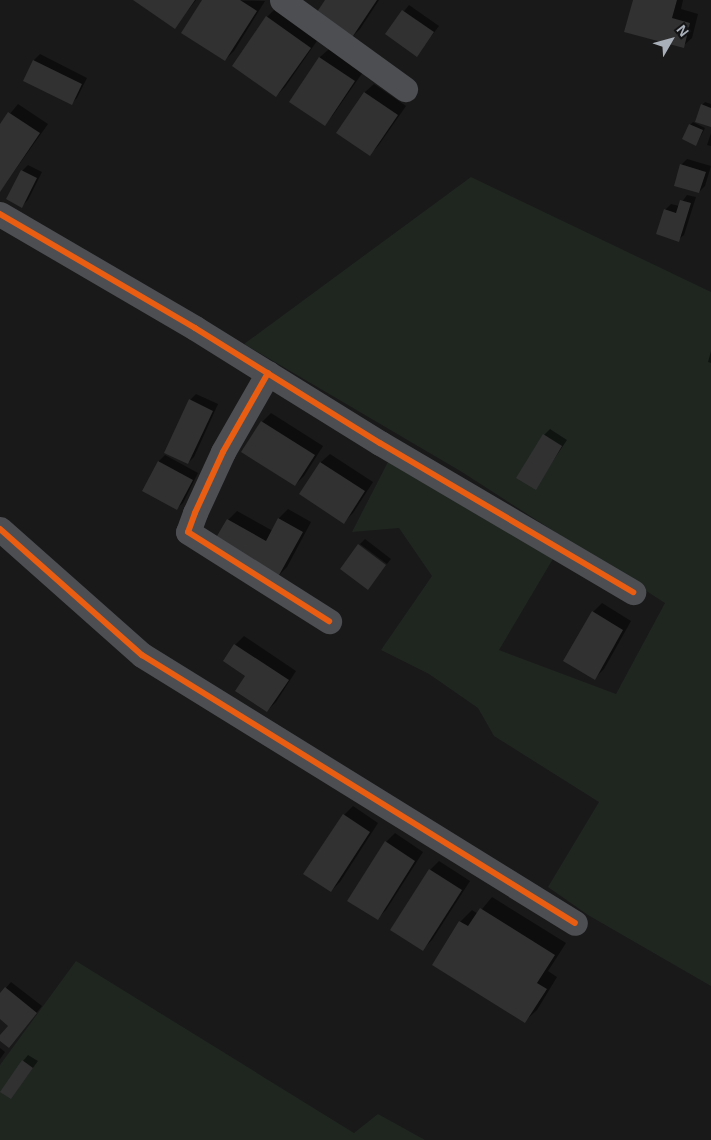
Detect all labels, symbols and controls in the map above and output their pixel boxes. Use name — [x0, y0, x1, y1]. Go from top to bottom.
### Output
north arrow — [646, 15, 696, 65]
text: N — [673, 22, 692, 40]

